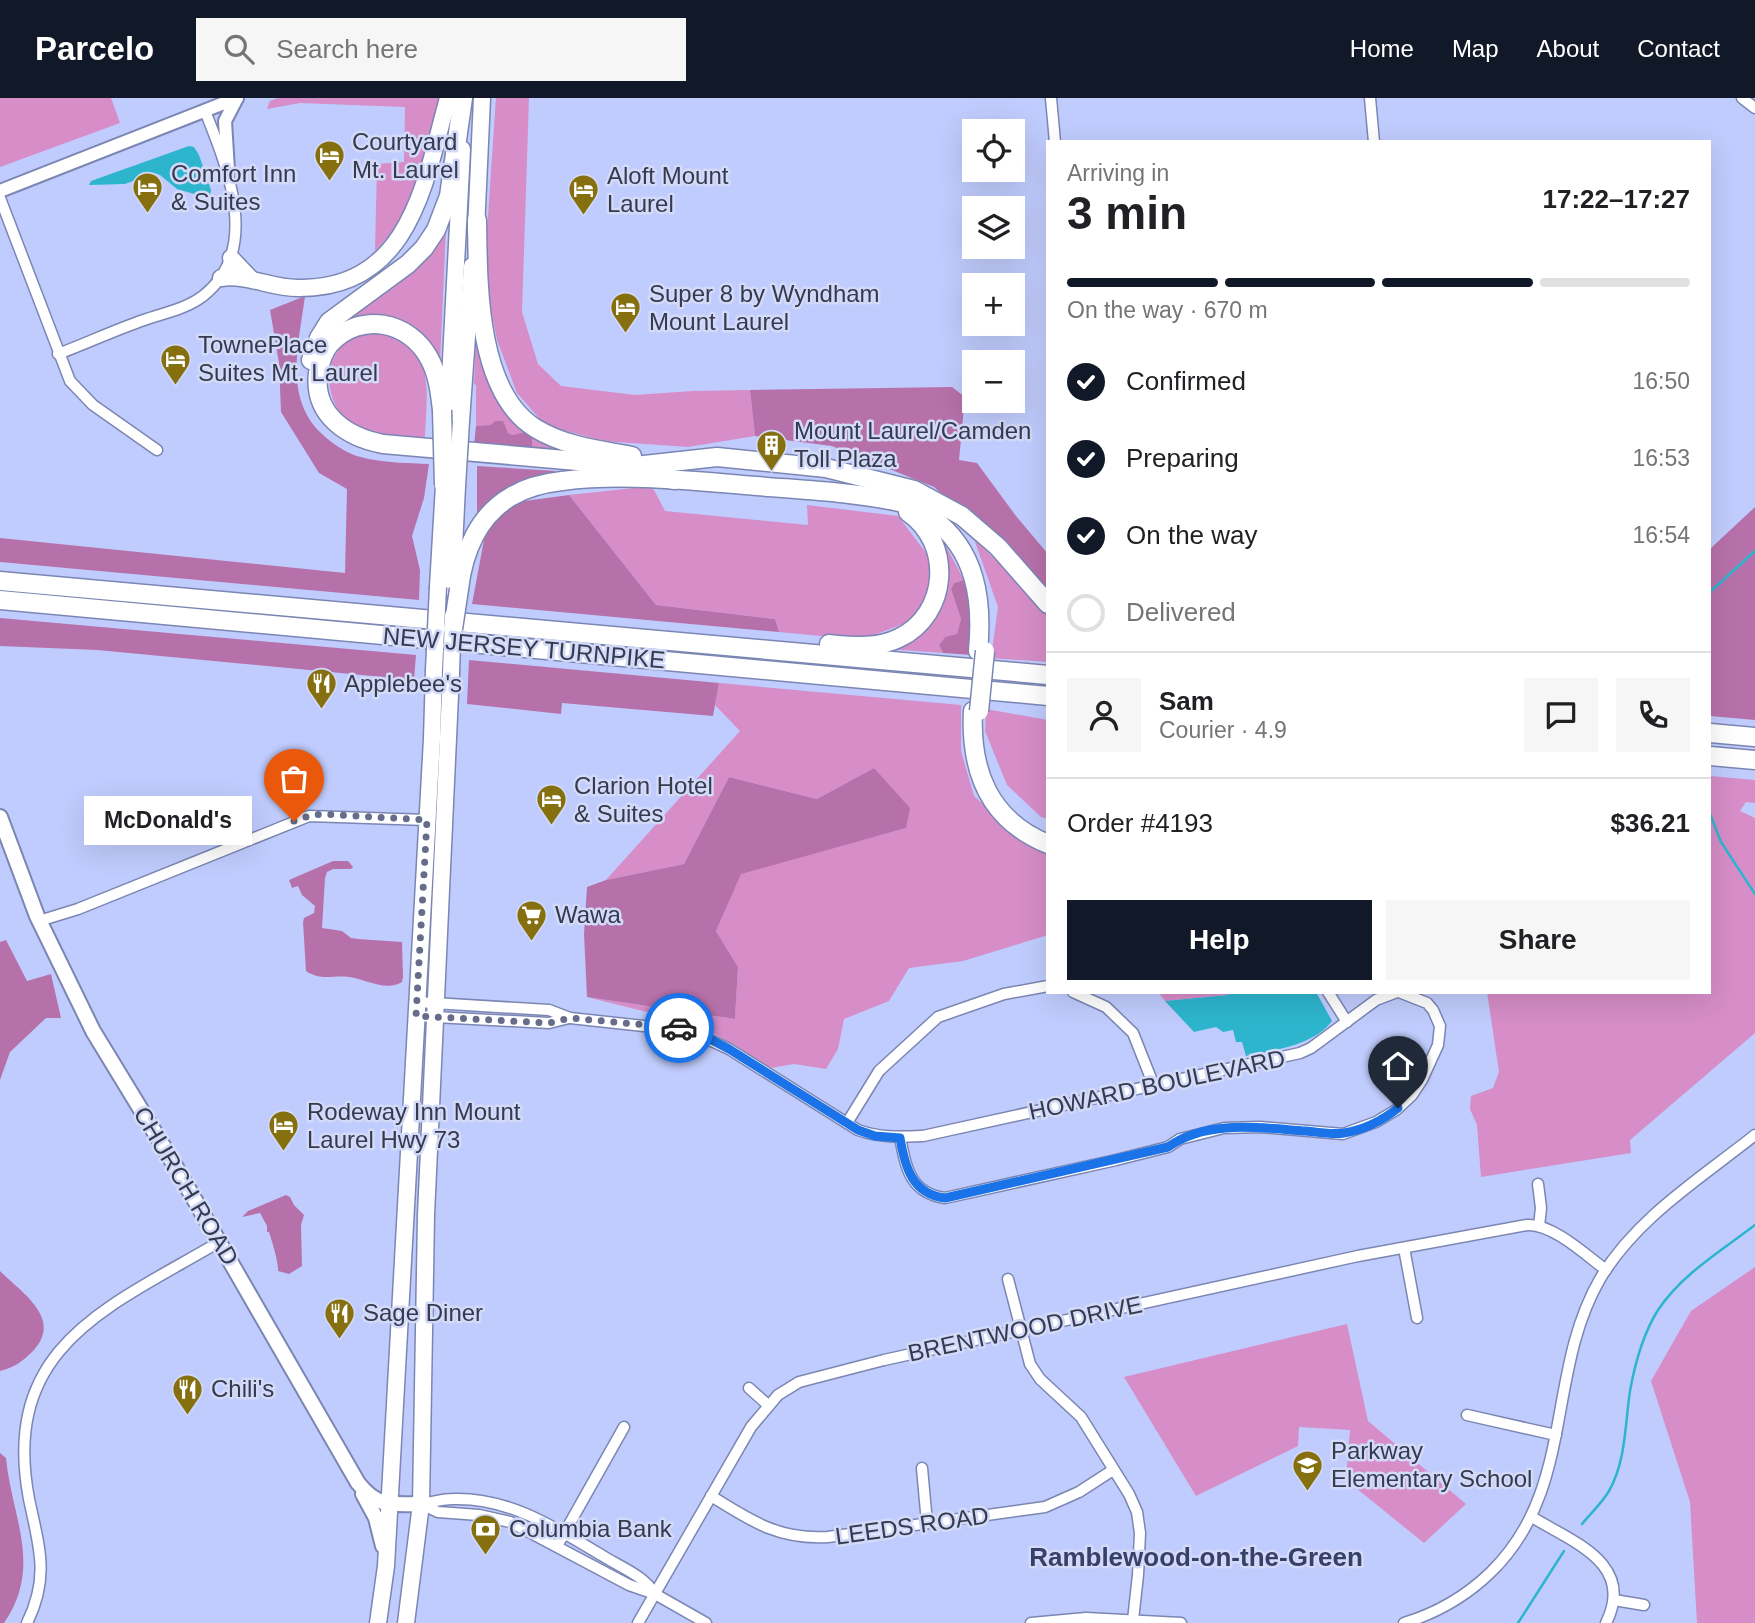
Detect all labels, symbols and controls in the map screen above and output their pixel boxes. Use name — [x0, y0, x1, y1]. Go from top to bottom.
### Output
search box — [196, 18, 686, 81]
text: Parcelo — [35, 30, 154, 67]
icon: search — [220, 30, 258, 68]
text: Search here — [276, 34, 418, 64]
text: Home — [1350, 35, 1414, 62]
text: Map — [1452, 35, 1499, 62]
text: About — [1537, 35, 1599, 62]
text: Contact — [1637, 35, 1720, 62]
map controls — [962, 119, 1025, 413]
button: locate — [962, 119, 1025, 182]
place label: Courtyard Mt. Laurel — [352, 128, 459, 183]
hotel icon: Courtyard Mt. Laurel — [312, 139, 346, 183]
place label: Comfort Inn & Suites — [171, 160, 296, 215]
text: Arriving in — [1067, 160, 1169, 186]
place label: Aloft Mount Laurel — [607, 162, 729, 217]
hotel icon: Comfort Inn & Suites — [131, 171, 165, 215]
hotel icon: Aloft Mount Laurel — [567, 173, 601, 217]
text: 17:22–17:27 — [1543, 184, 1690, 214]
text: 3 min — [1067, 187, 1187, 239]
button: layers — [962, 196, 1025, 259]
button: + — [962, 273, 1025, 336]
place label: Super 8 by Wyndham Mount Laurel — [649, 280, 880, 335]
hotel icon: Super 8 by Wyndham Mount Laurel — [609, 291, 643, 335]
text: On the way · 670 m — [1067, 297, 1268, 323]
place label: TownePlace Suites Mt. Laurel — [198, 331, 378, 386]
hotel icon: TownePlace Suites Mt. Laurel — [158, 342, 192, 386]
button: − — [962, 350, 1025, 413]
icon: check — [1067, 363, 1105, 401]
text: Confirmed — [1126, 366, 1246, 396]
text: 16:50 — [1632, 368, 1690, 394]
place label: Mount Laurel/Camden Toll Plaza — [794, 417, 1031, 472]
building icon: Mount Laurel/Camden Toll Plaza — [754, 428, 788, 472]
icon: check — [1067, 440, 1105, 478]
text: Preparing — [1126, 443, 1239, 473]
text: 16:53 — [1632, 445, 1690, 471]
icon: check — [1067, 517, 1105, 555]
text: On the way — [1126, 520, 1258, 550]
text: 16:54 — [1632, 522, 1690, 548]
text: Delivered — [1126, 597, 1236, 627]
street label: NEW JERSEY TURNPIKE — [382, 622, 666, 673]
restaurant icon: Applebee's — [304, 667, 338, 711]
place label: Applebee's — [344, 670, 462, 697]
button: person — [1067, 678, 1141, 752]
button: chat — [1524, 678, 1598, 752]
button: phone — [1616, 678, 1690, 752]
text: Sam — [1159, 686, 1214, 716]
text: Courier · 4.9 — [1159, 717, 1287, 743]
pin — [264, 749, 324, 821]
icon: bag — [275, 760, 313, 798]
place label: Clarion Hotel & Suites — [574, 772, 713, 827]
hotel icon: Clarion Hotel & Suites — [534, 783, 568, 827]
callout: McDonald's — [84, 796, 252, 846]
text: McDonald's — [104, 807, 232, 833]
text: Order #4193 — [1067, 808, 1213, 838]
text: $36.21 — [1610, 808, 1690, 838]
supermarket icon: Wawa — [515, 898, 549, 942]
button: Help — [1067, 900, 1372, 980]
button: Share — [1386, 900, 1690, 980]
place label: Wawa — [555, 901, 621, 928]
courier — [644, 993, 714, 1063]
icon: car — [660, 1009, 698, 1047]
pin — [1368, 1036, 1428, 1108]
street label: HOWARD BOULEVARD — [1026, 1044, 1288, 1125]
icon: home — [1379, 1047, 1417, 1085]
place label: Rodeway Inn Mount Laurel Hwy 73 — [307, 1098, 521, 1153]
street label: CHURCH ROAD — [129, 1102, 244, 1270]
hotel icon: Rodeway Inn Mount Laurel Hwy 73 — [267, 1109, 301, 1153]
street label: BRENTWOOD DRIVE — [905, 1290, 1144, 1367]
restaurant icon: Sage Diner — [323, 1296, 357, 1340]
place label: Sage Diner — [363, 1299, 483, 1326]
restaurant icon: Chili's — [171, 1372, 205, 1416]
place label: Chili's — [211, 1375, 274, 1402]
place label: Parkway Elementary School — [1331, 1437, 1532, 1492]
school or university icon: Parkway Elementary School — [1291, 1448, 1325, 1492]
street label: LEEDS ROAD — [833, 1501, 990, 1550]
bank icon: Columbia Bank — [469, 1512, 503, 1556]
place label: Columbia Bank — [509, 1515, 673, 1542]
district label: Ramblewood-on-the-Green — [1029, 1542, 1363, 1572]

